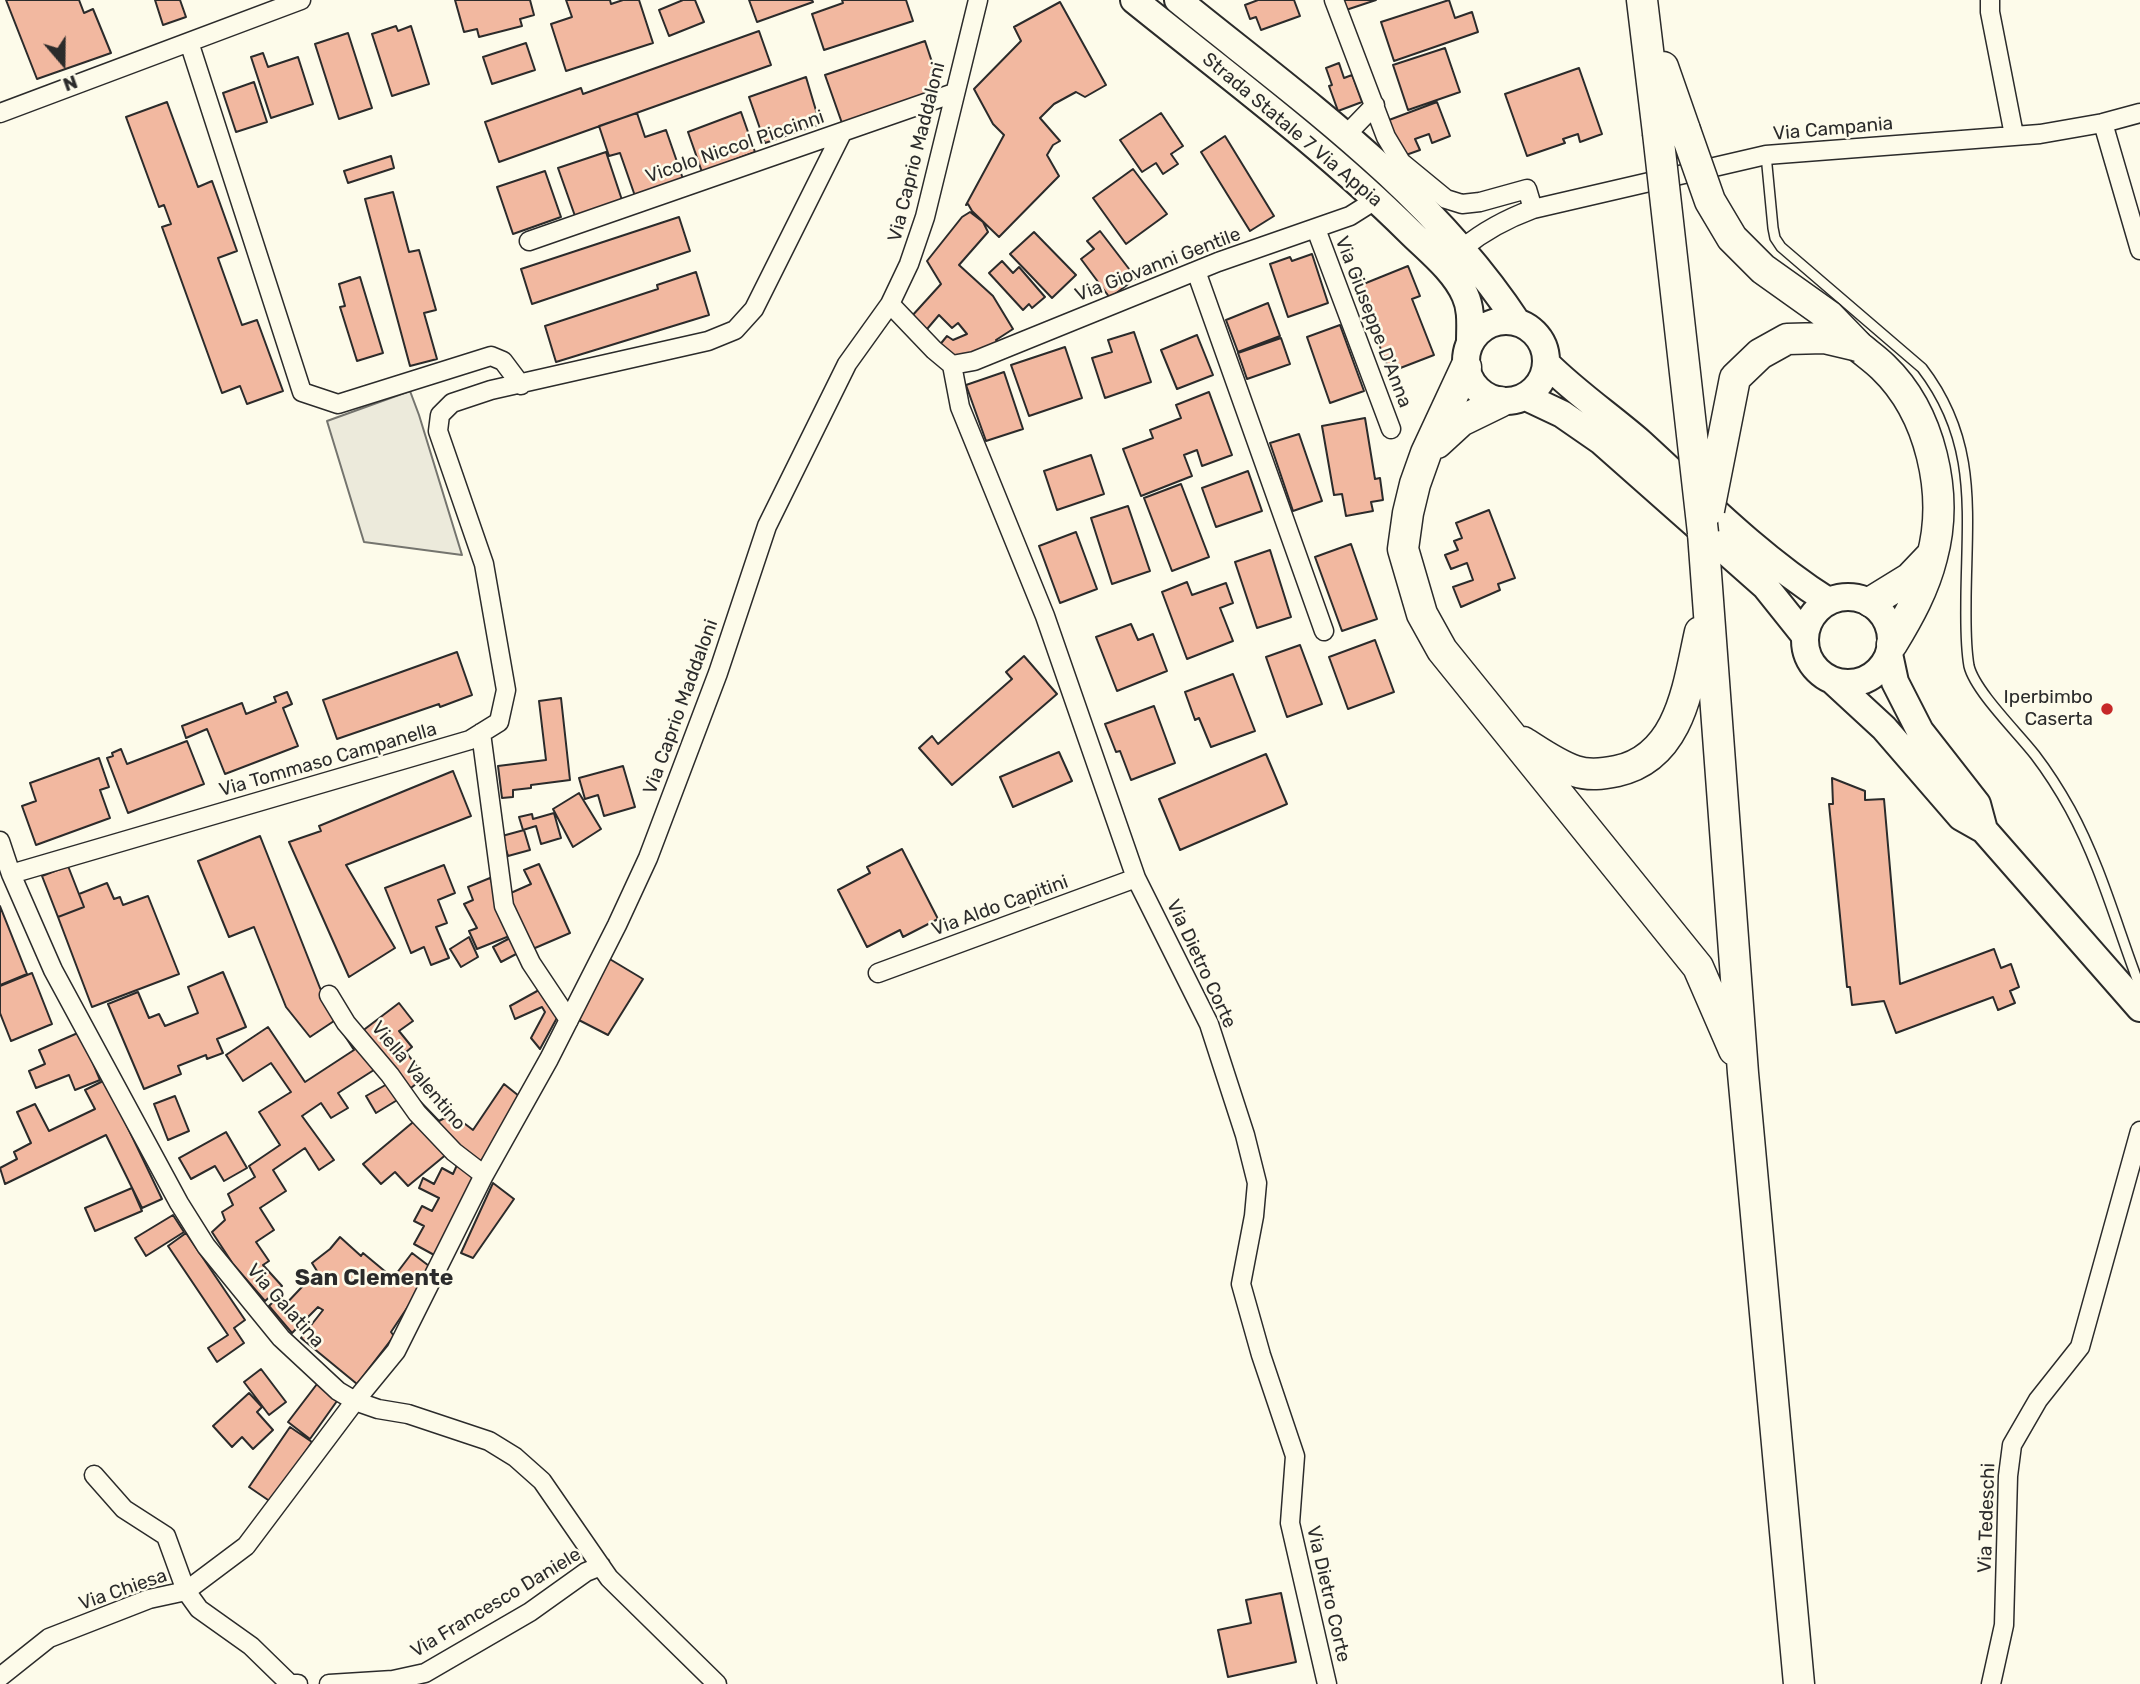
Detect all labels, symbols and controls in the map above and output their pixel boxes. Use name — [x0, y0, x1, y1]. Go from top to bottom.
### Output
north arrow — [28, 28, 98, 98]
street label: Strada Statale 7 Via Appia — [1197, 48, 1387, 212]
street label: Via Caprio Maddaloni — [884, 60, 950, 244]
text: N — [60, 70, 81, 96]
street label: Vicolo Niccol Piccinni — [643, 106, 827, 188]
street label: Via Campania — [1772, 112, 1894, 146]
street label: Via Giovanni Gentile — [1072, 223, 1244, 307]
street label: Via Giuseppe D'Anna — [1330, 233, 1416, 411]
street label: Via Caprio Maddaloni — [639, 617, 723, 797]
place label: Iperbimbo Caserta — [2004, 687, 2093, 731]
marker: Iperbimbo Caserta — [2099, 701, 2115, 717]
street label: Via Tommaso Campanella — [216, 718, 440, 802]
street label: Via Aldo Capitini — [929, 871, 1071, 941]
street label: Via Dietro Corte — [1161, 896, 1241, 1032]
street label: Viella Valentino — [366, 1017, 470, 1135]
street label: Via Galatina — [242, 1260, 328, 1352]
district label: San Clemente — [295, 1264, 453, 1292]
street label: Via Tedeschi — [1974, 1463, 2000, 1573]
street label: Via Dietro Corte — [1301, 1524, 1355, 1664]
street label: Via Francesco Daniele — [407, 1543, 585, 1663]
street label: Via Chiesa — [76, 1564, 170, 1616]

